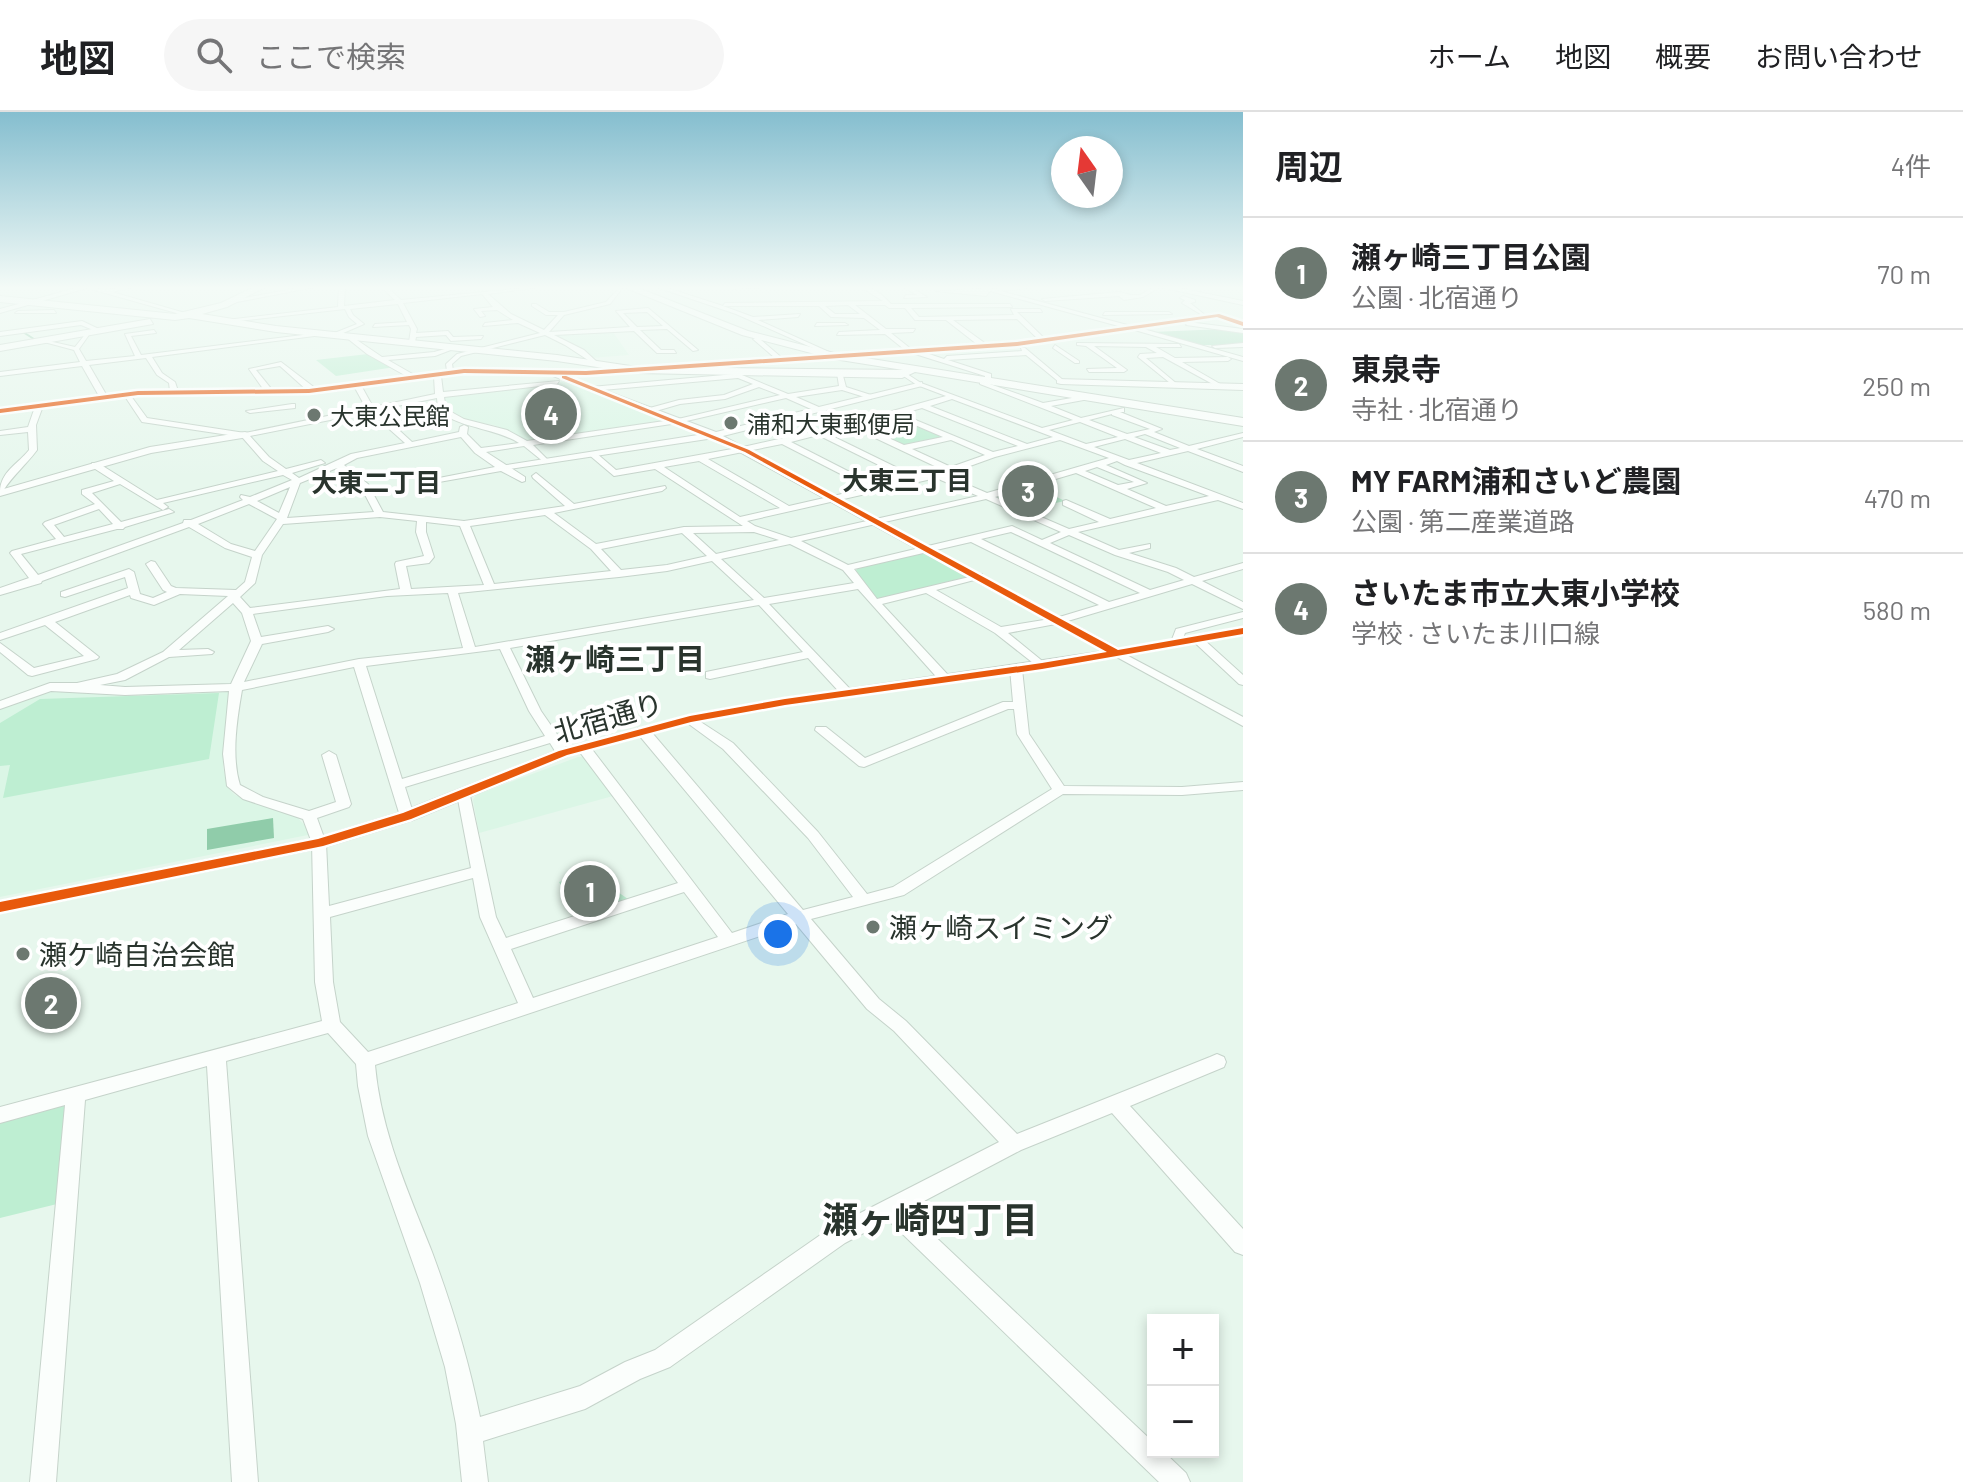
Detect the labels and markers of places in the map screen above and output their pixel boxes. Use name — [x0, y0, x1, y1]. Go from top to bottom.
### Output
pin: 4 — [525, 384, 577, 444]
place label: 大東公民館 — [330, 401, 450, 430]
marker: 大東公民館 — [305, 406, 323, 424]
place label: 浦和大東郵便局 — [747, 409, 915, 438]
marker: 浦和大東郵便局 — [722, 414, 740, 432]
pin: 3 — [1002, 461, 1054, 521]
pin: 1 — [564, 861, 616, 921]
place label: 瀬ヶ崎スイミング — [889, 910, 1113, 944]
marker: 瀬ヶ崎スイミング — [864, 918, 882, 936]
place label: 瀬ケ崎自治会館 — [39, 937, 235, 971]
marker: 瀬ケ崎自治会館 — [14, 945, 32, 963]
pin: 2 — [25, 973, 77, 1033]

